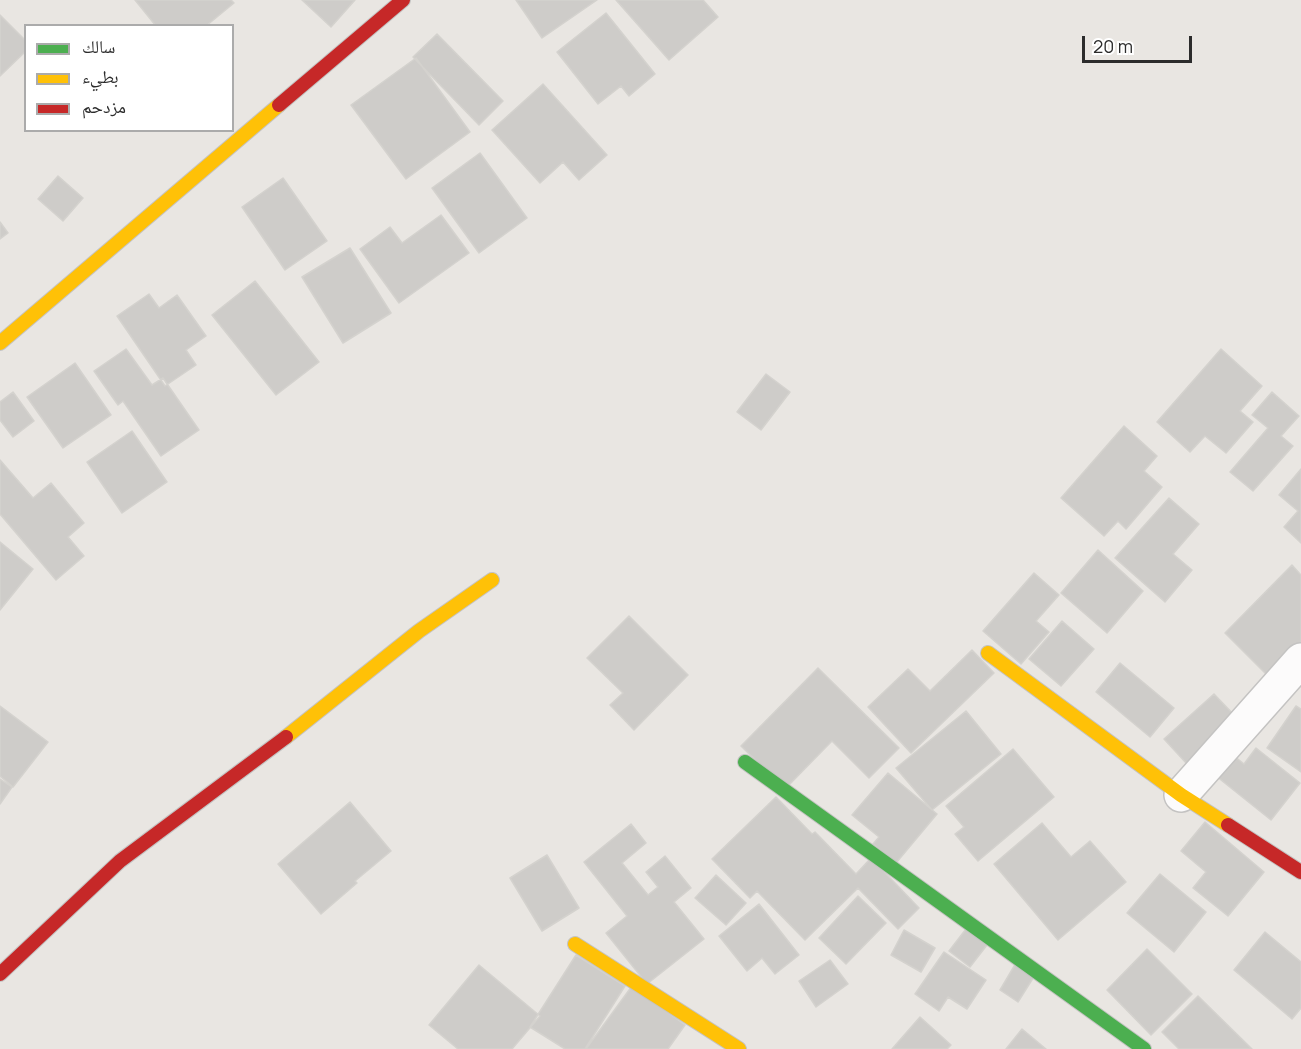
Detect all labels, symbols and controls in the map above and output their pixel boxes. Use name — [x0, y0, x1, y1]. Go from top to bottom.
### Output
legend — [24, 24, 234, 132]
scale bar — [1085, 24, 1194, 62]
text: سالك — [82, 34, 115, 58]
text: 20 m — [1093, 34, 1133, 58]
text: بطيء — [82, 64, 119, 88]
text: مزدحم — [82, 94, 126, 118]

